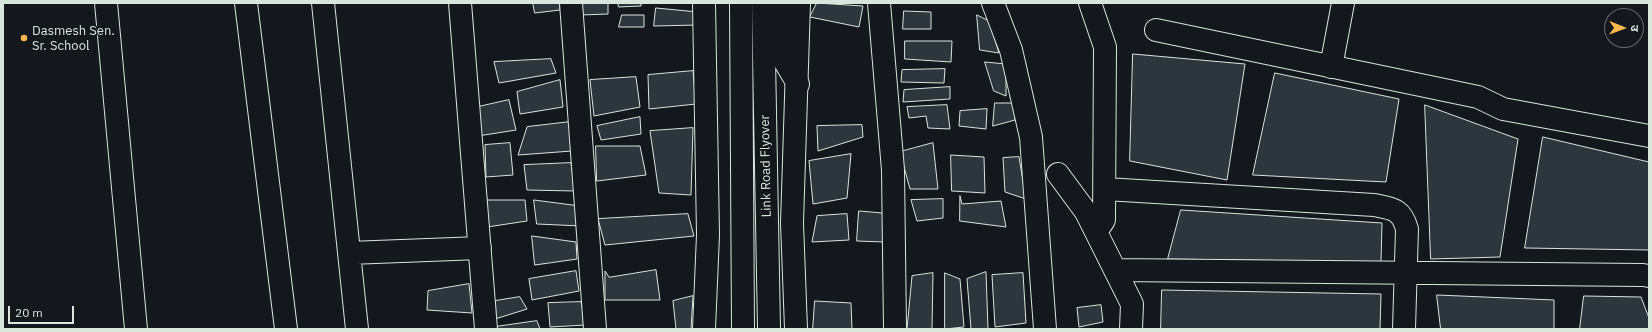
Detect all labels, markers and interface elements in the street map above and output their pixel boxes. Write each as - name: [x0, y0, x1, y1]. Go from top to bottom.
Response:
- north arrow: [1604, 8, 1644, 48]
- place label: Dasmesh Sen. Sr. School: [32, 23, 115, 54]
- text: उ: [1628, 25, 1642, 32]
- marker: Dasmesh Sen. Sr. School: [19, 33, 29, 43]
- street label: Link Road Flyover: [757, 115, 775, 217]
- scale bar: [10, 298, 76, 324]
- text: 20 m: [15, 305, 43, 320]

